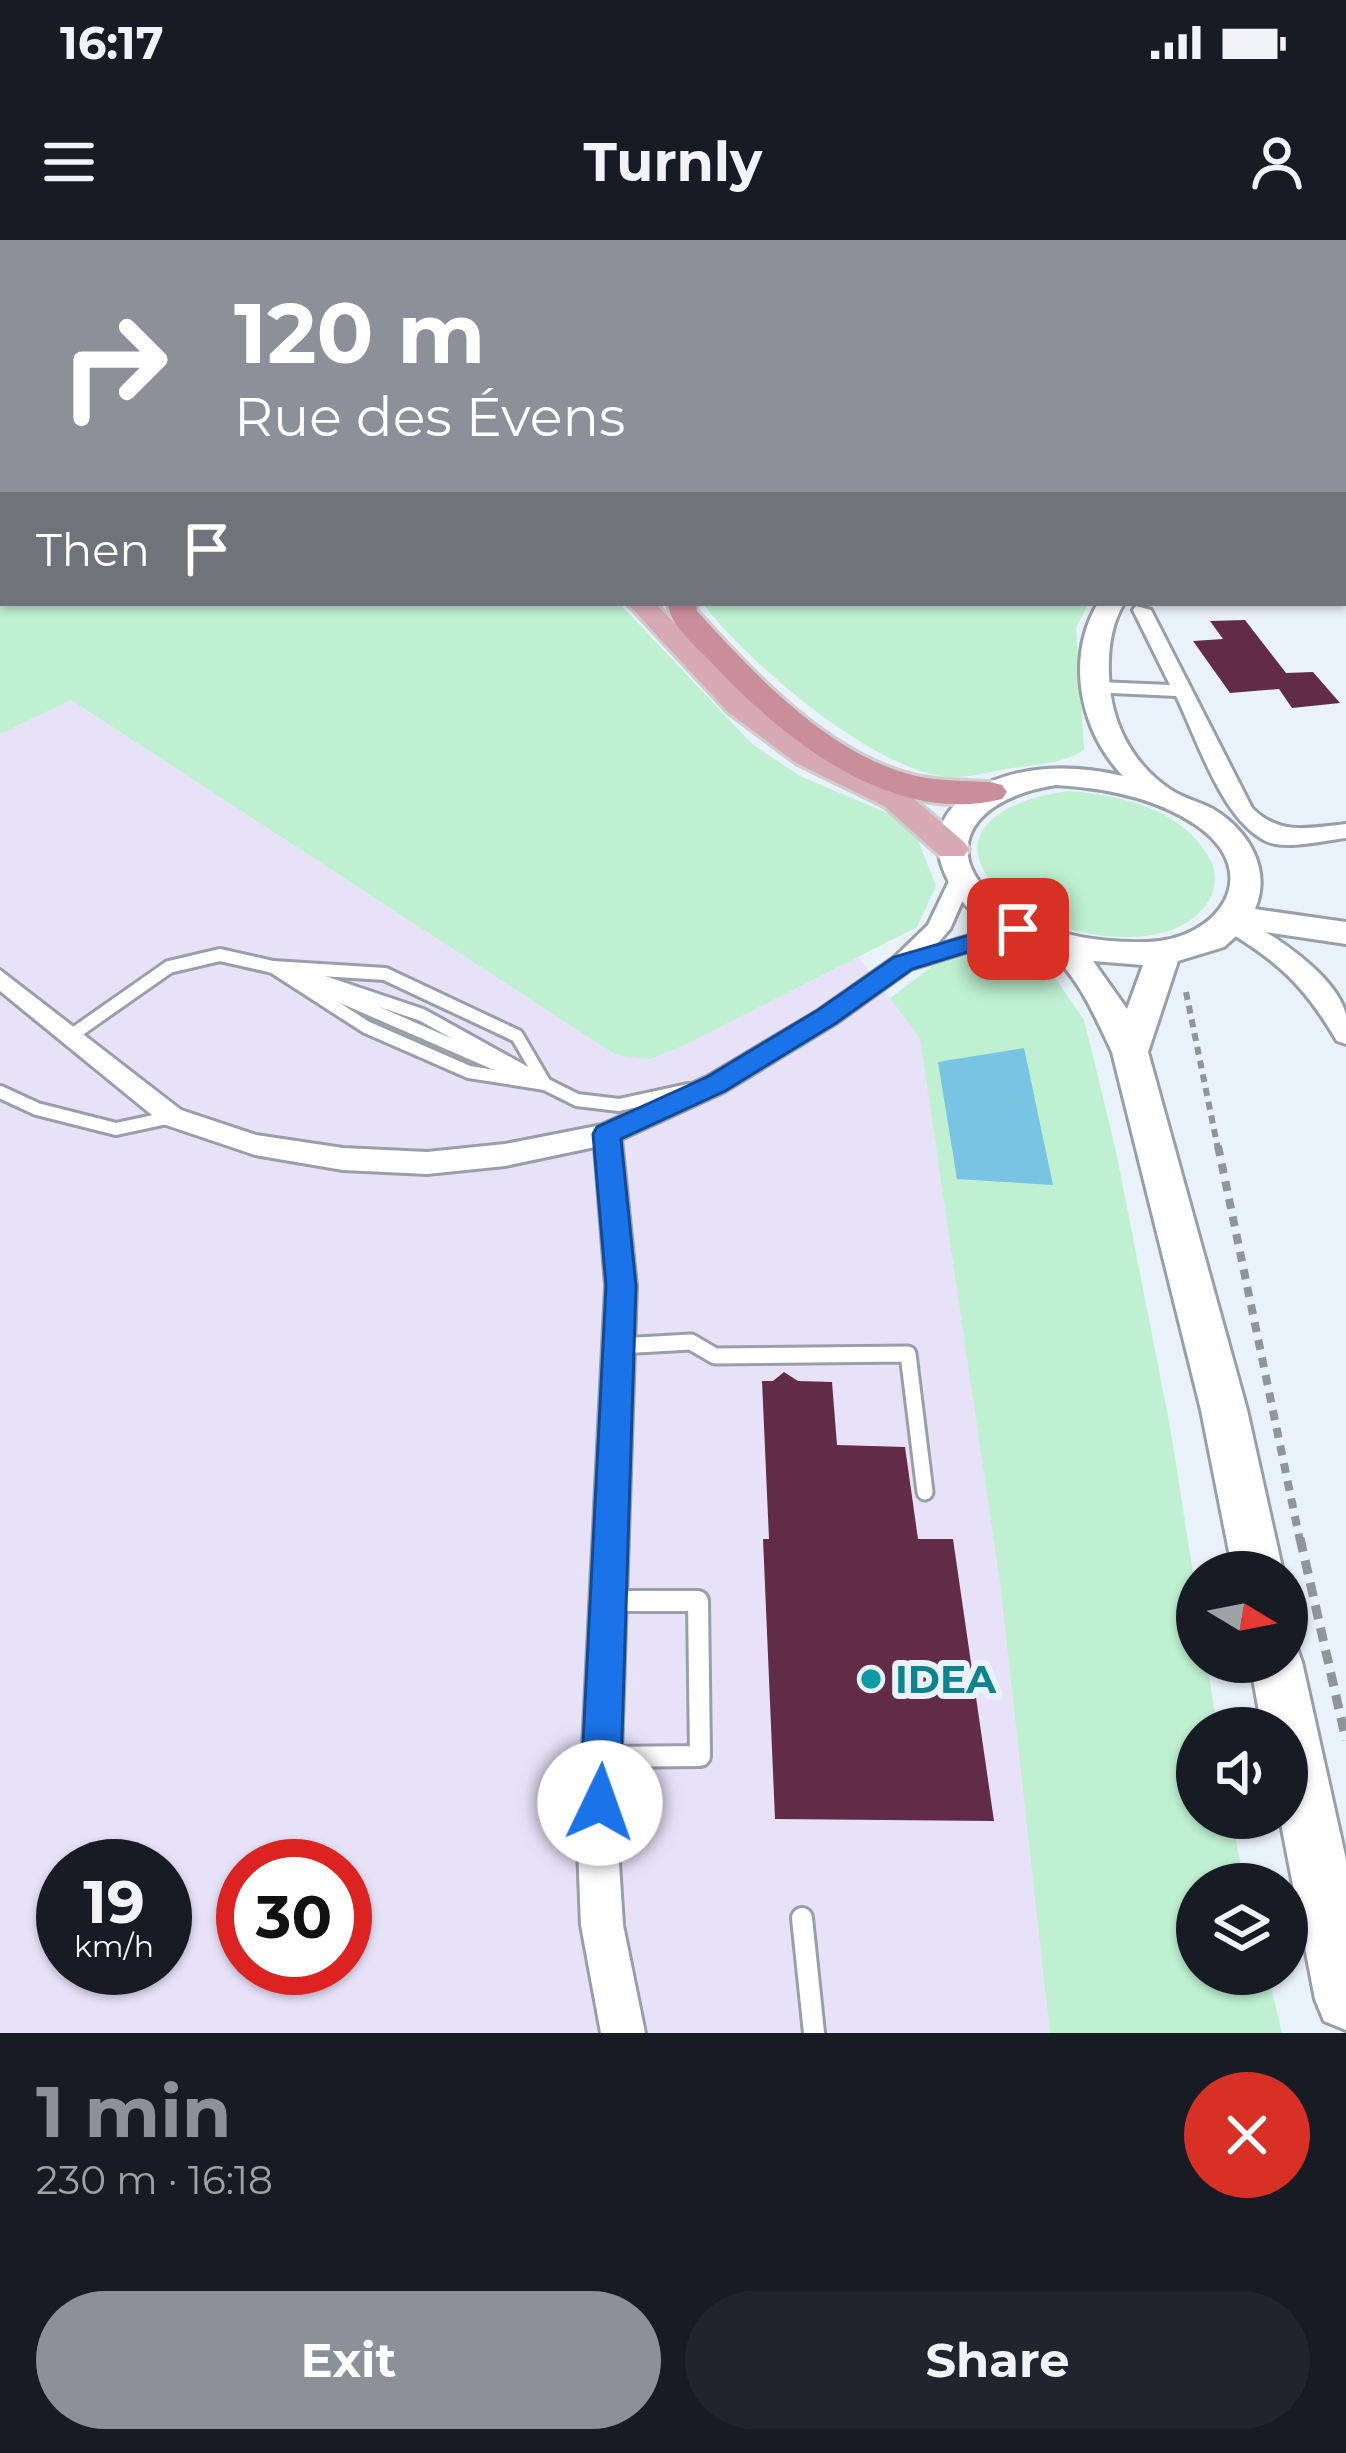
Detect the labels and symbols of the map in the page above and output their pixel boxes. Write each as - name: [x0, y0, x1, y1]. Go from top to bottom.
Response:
- pin: [967, 878, 1069, 980]
- north arrow: [1176, 1551, 1308, 1683]
- place label: IDEA: [895, 1655, 997, 1703]
- marker: IDEA: [858, 1666, 884, 1692]
- position arrow: [537, 1740, 663, 1866]
- speed limit sign: 30: [216, 1839, 372, 1995]

